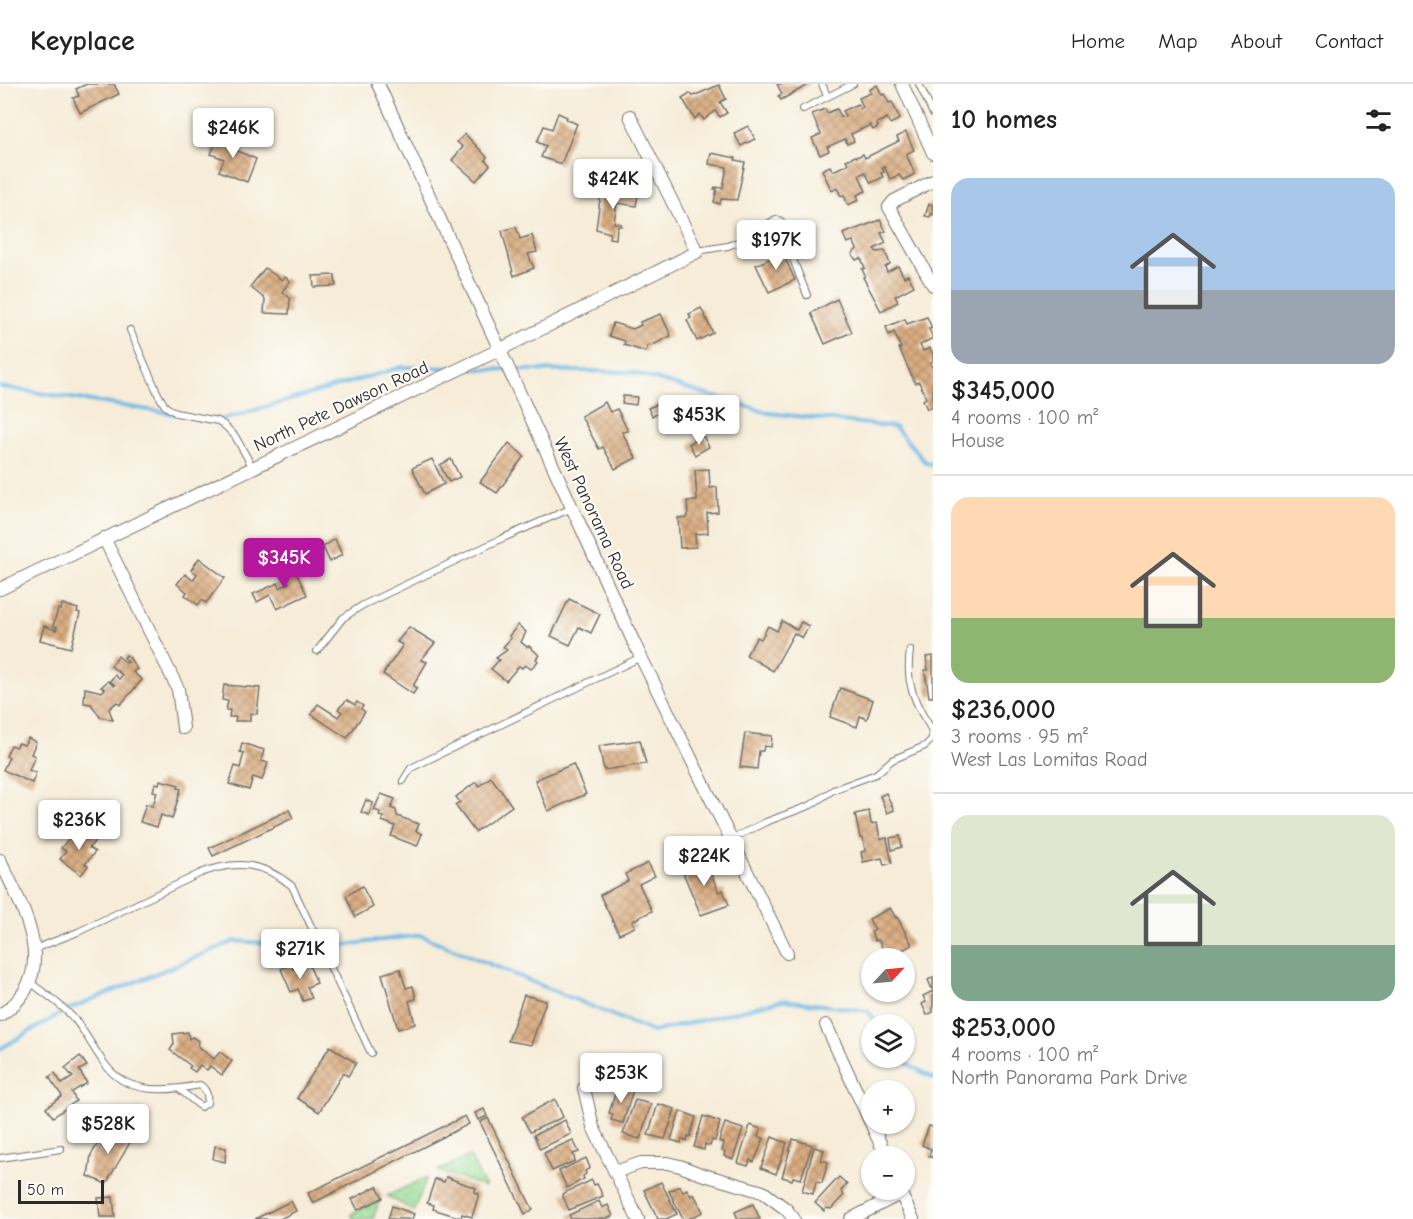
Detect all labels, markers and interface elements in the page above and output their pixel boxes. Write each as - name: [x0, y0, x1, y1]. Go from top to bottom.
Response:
- text: Keyplace: [30, 25, 135, 57]
- text: Home: [1071, 29, 1125, 53]
- text: Map: [1158, 29, 1198, 53]
- text: About: [1231, 29, 1282, 53]
- text: Contact: [1315, 29, 1383, 53]
- icon: filters: [1362, 104, 1395, 137]
- text: 10 homes: [951, 105, 1057, 135]
- pin: $246K: [191, 108, 275, 159]
- text: $246K: [207, 116, 259, 139]
- pin: $424K: [571, 159, 655, 210]
- text: $424K: [587, 167, 639, 190]
- icon: home: [1119, 217, 1227, 325]
- pin: $197K: [734, 220, 818, 271]
- text: $197K: [751, 228, 801, 251]
- street label: North Pete Dawson Road: [250, 357, 432, 456]
- text: $345,000: [951, 376, 1055, 406]
- pin: $453K: [657, 395, 741, 446]
- text: $453K: [672, 403, 726, 426]
- text: 4 rooms · 100 m²: [951, 406, 1098, 429]
- text: House: [951, 429, 1005, 452]
- street label: West Panorama Road: [549, 434, 638, 593]
- icon: home: [1119, 536, 1227, 644]
- pin: $345K: [242, 538, 326, 589]
- text: $345K: [257, 546, 311, 569]
- text: $236,000: [951, 695, 1056, 725]
- text: 3 rooms · 95 m²: [951, 725, 1088, 748]
- text: West Las Lomitas Road: [951, 748, 1148, 771]
- pin: $236K: [37, 800, 121, 851]
- text: $236K: [52, 808, 106, 831]
- pin: $224K: [662, 836, 746, 887]
- text: $224K: [678, 844, 730, 867]
- icon: home: [1119, 854, 1227, 962]
- pin: $271K: [258, 929, 342, 980]
- text: $271K: [275, 937, 325, 960]
- north arrow: [861, 948, 915, 1002]
- map controls: [861, 948, 915, 1200]
- text: $253,000: [951, 1013, 1056, 1043]
- button: layers: [861, 1014, 915, 1068]
- text: 4 rooms · 100 m²: [951, 1043, 1098, 1066]
- pin: $253K: [579, 1053, 663, 1104]
- text: $253K: [594, 1061, 648, 1084]
- text: North Panorama Park Drive: [951, 1066, 1188, 1089]
- button: +: [861, 1080, 915, 1134]
- pin: $528K: [66, 1104, 150, 1155]
- text: $528K: [81, 1112, 135, 1135]
- button: −: [861, 1146, 915, 1200]
- scale bar: [18, 1177, 104, 1204]
- text: 50 m: [27, 1181, 64, 1199]

